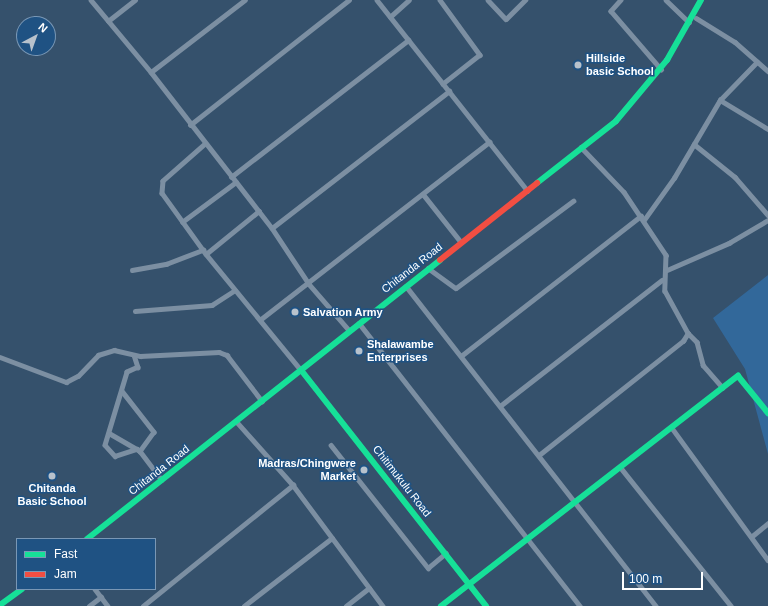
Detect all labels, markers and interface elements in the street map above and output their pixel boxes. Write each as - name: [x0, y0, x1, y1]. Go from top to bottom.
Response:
- north arrow: [16, 16, 56, 56]
- text: N: [36, 21, 50, 35]
- place label: Hillside basic School: [586, 52, 654, 78]
- marker: Hillside basic School: [573, 60, 583, 70]
- street label: Chitanda Road: [379, 240, 445, 296]
- place label: Salvation Army: [303, 305, 383, 319]
- marker: Salvation Army: [290, 307, 300, 317]
- place label: Shalawambe Enterprises: [367, 338, 434, 364]
- marker: Shalawambe Enterprises: [354, 346, 364, 356]
- street label: Chitanda Road: [126, 442, 192, 498]
- street label: Chitimukulu Road: [370, 443, 434, 519]
- place label: Madras/Chingwere Market: [258, 457, 356, 483]
- marker: Madras/Chingwere Market: [359, 465, 369, 475]
- marker: Chitanda Basic School: [47, 471, 57, 481]
- place label: Chitanda Basic School: [17, 482, 87, 508]
- legend: [16, 538, 156, 590]
- text: Fast: [54, 547, 77, 561]
- scale bar: [624, 564, 705, 590]
- text: Jam: [54, 567, 77, 581]
- text: 100 m: [629, 572, 662, 586]

